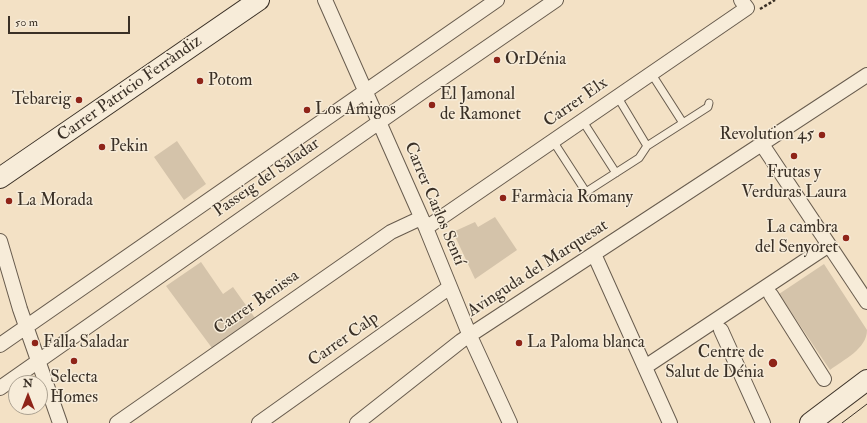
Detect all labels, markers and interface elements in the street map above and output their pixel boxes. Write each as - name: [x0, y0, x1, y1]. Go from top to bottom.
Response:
- scale bar: [10, 8, 132, 34]
- text: 50 m: [15, 15, 38, 30]
- street label: Carrer Patricio Ferràndiz: [54, 31, 206, 147]
- place label: OrDénia: [505, 50, 566, 70]
- marker: OrDénia: [492, 55, 502, 65]
- place label: Potom: [208, 71, 252, 91]
- street label: Carrer Elx: [540, 74, 612, 132]
- marker: Potom: [195, 76, 205, 86]
- place label: El Jamonal de Ramonet: [440, 85, 521, 125]
- place label: Tebareig: [12, 90, 71, 110]
- marker: Tebareig: [74, 95, 84, 105]
- place label: Los Amigos: [315, 100, 396, 120]
- marker: El Jamonal de Ramonet: [427, 100, 437, 110]
- marker: Los Amigos: [302, 105, 312, 115]
- place label: Revolution 45: [719, 125, 814, 145]
- marker: Revolution 45: [817, 130, 827, 140]
- street label: Passeig del Saladar: [210, 134, 324, 222]
- place label: Pekin: [110, 137, 148, 157]
- street label: Carrer Carlos Sentí: [399, 139, 469, 269]
- marker: Pekin: [97, 142, 107, 152]
- marker: Frutas y Verduras Laura: [789, 151, 799, 161]
- place label: Frutas y Verduras Laura: [741, 163, 847, 203]
- place label: Farmàcia Romany: [511, 188, 633, 208]
- place label: La Morada: [17, 191, 93, 211]
- marker: Farmàcia Romany: [498, 193, 508, 203]
- marker: La Morada: [4, 196, 14, 206]
- street label: Avinguda del Marquesat: [464, 216, 612, 322]
- place label: La cambra del Senyoret: [755, 218, 838, 258]
- marker: La cambra del Senyoret: [841, 233, 851, 243]
- street label: Carrer Benissa: [211, 266, 303, 340]
- street label: Carrer Calp: [305, 308, 383, 372]
- place label: Falla Saladar: [43, 333, 129, 353]
- place label: La Paloma blanca: [527, 333, 645, 353]
- marker: Falla Saladar: [30, 338, 40, 348]
- marker: La Paloma blanca: [514, 338, 524, 348]
- place label: Centre de Salut de Dénia: [665, 343, 764, 383]
- marker: Selecta Homes: [69, 356, 79, 366]
- marker: Centre de Salut de Dénia: [767, 357, 779, 369]
- place label: Selecta Homes: [50, 368, 98, 408]
- north arrow: [8, 375, 48, 415]
- text: N: [23, 377, 33, 390]

